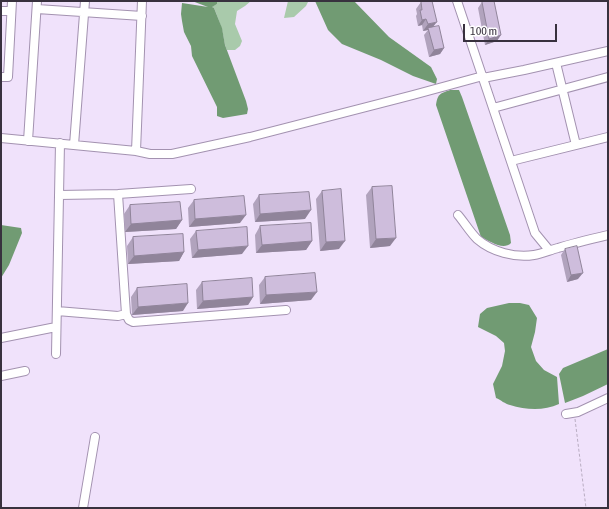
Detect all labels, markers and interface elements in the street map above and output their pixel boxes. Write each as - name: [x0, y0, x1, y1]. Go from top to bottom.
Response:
- scale bar: [465, 16, 559, 42]
- text: 100 m: [470, 24, 497, 38]

